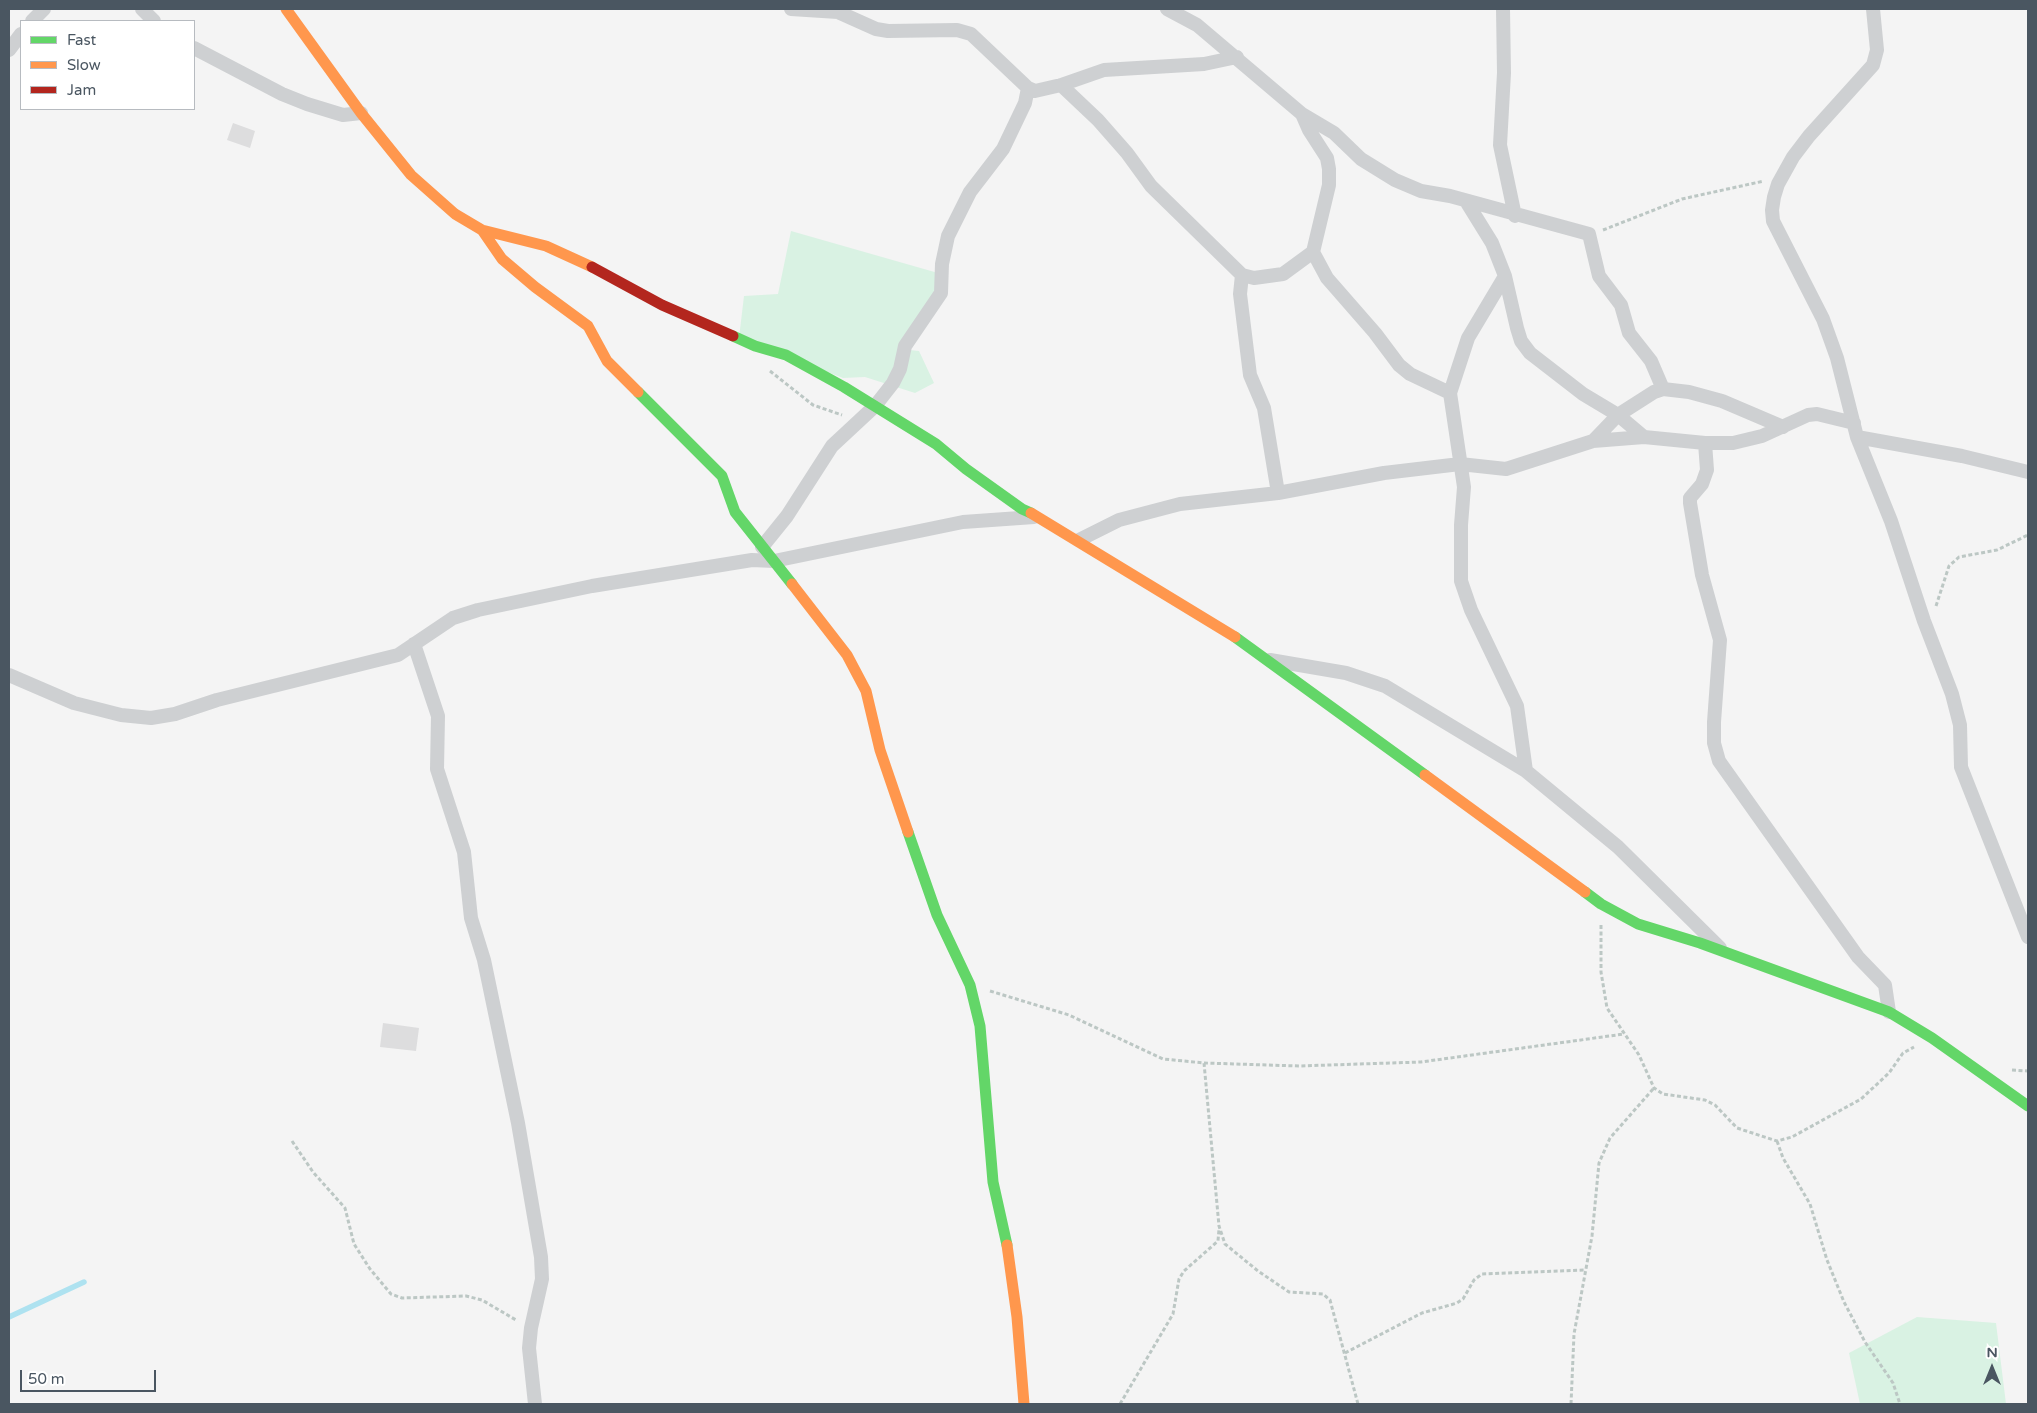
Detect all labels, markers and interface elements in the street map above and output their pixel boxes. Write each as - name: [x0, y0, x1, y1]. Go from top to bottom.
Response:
- legend: [20, 20, 195, 110]
- text: Fast: [67, 31, 96, 49]
- text: Slow: [67, 56, 101, 74]
- text: Jam: [67, 81, 96, 99]
- north arrow: [1967, 1343, 2017, 1393]
- text: N: [1986, 1344, 1998, 1361]
- scale bar: [22, 1360, 159, 1392]
- text: 50 m: [28, 1370, 65, 1388]

